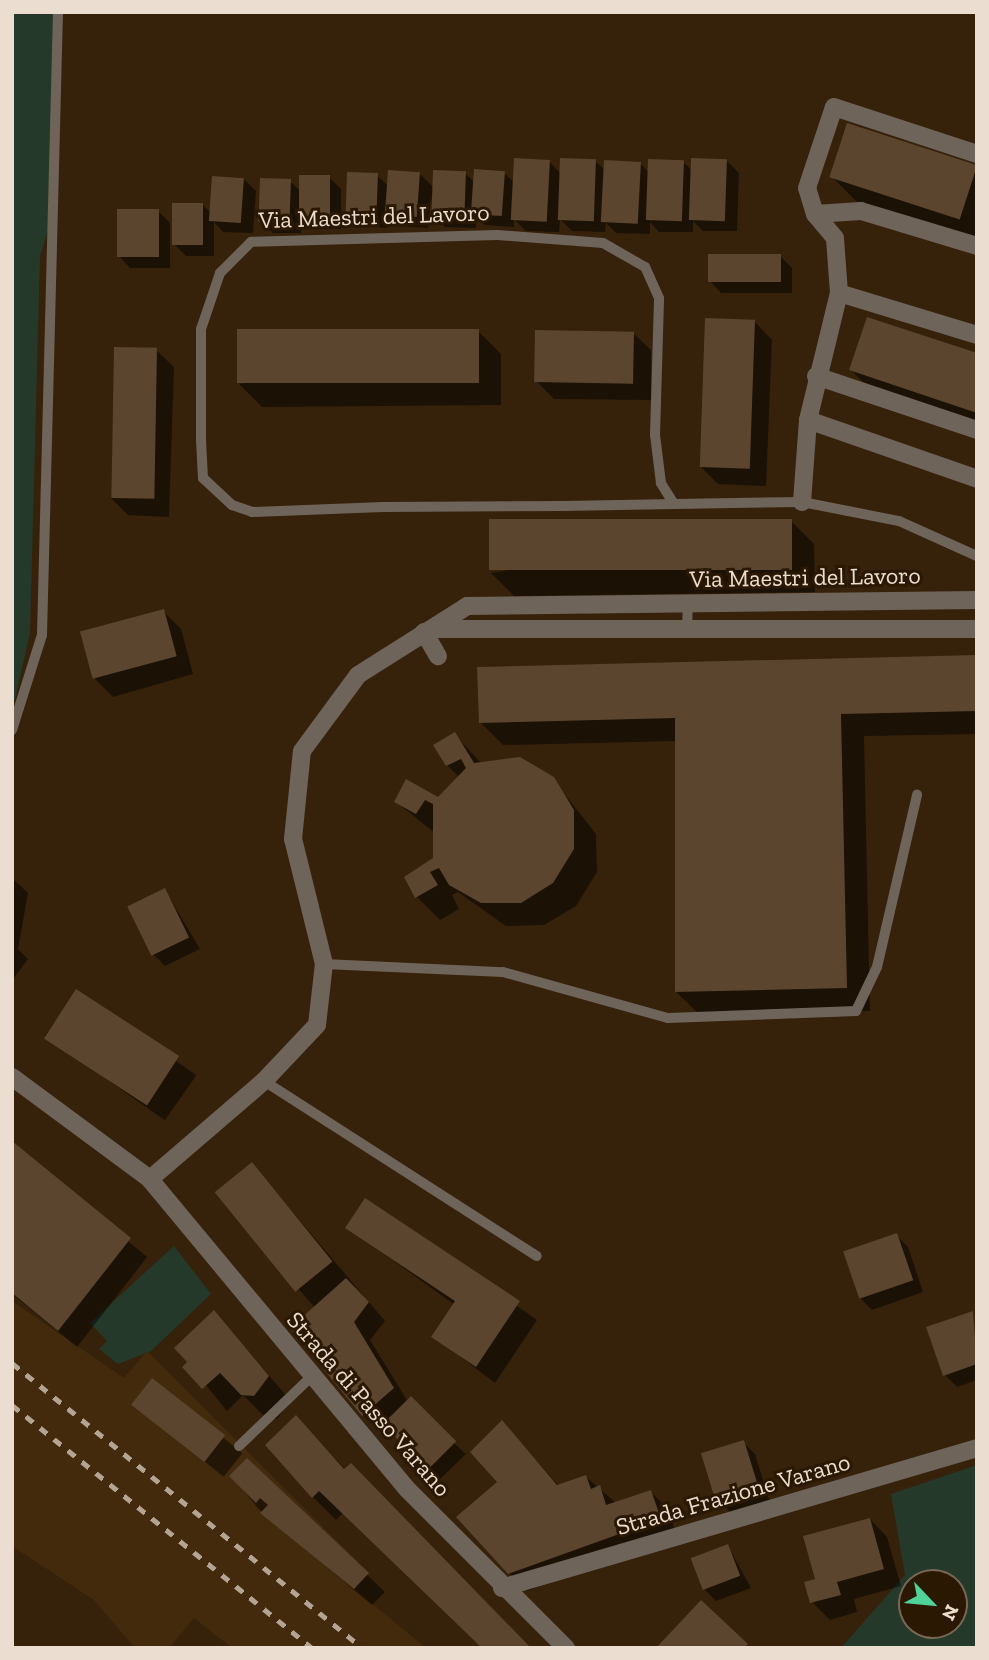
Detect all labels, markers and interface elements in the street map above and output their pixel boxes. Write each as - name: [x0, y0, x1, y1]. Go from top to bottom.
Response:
- street label: Via Maestri del Lavoro: [258, 198, 490, 234]
- street label: Via Maestri del Lavoro: [689, 561, 921, 593]
- street label: Strada di Passo Varano: [281, 1305, 457, 1503]
- street label: Strada Frazione Varano: [612, 1447, 854, 1541]
- north arrow: [898, 1569, 968, 1639]
- text: N: [937, 1601, 964, 1624]

